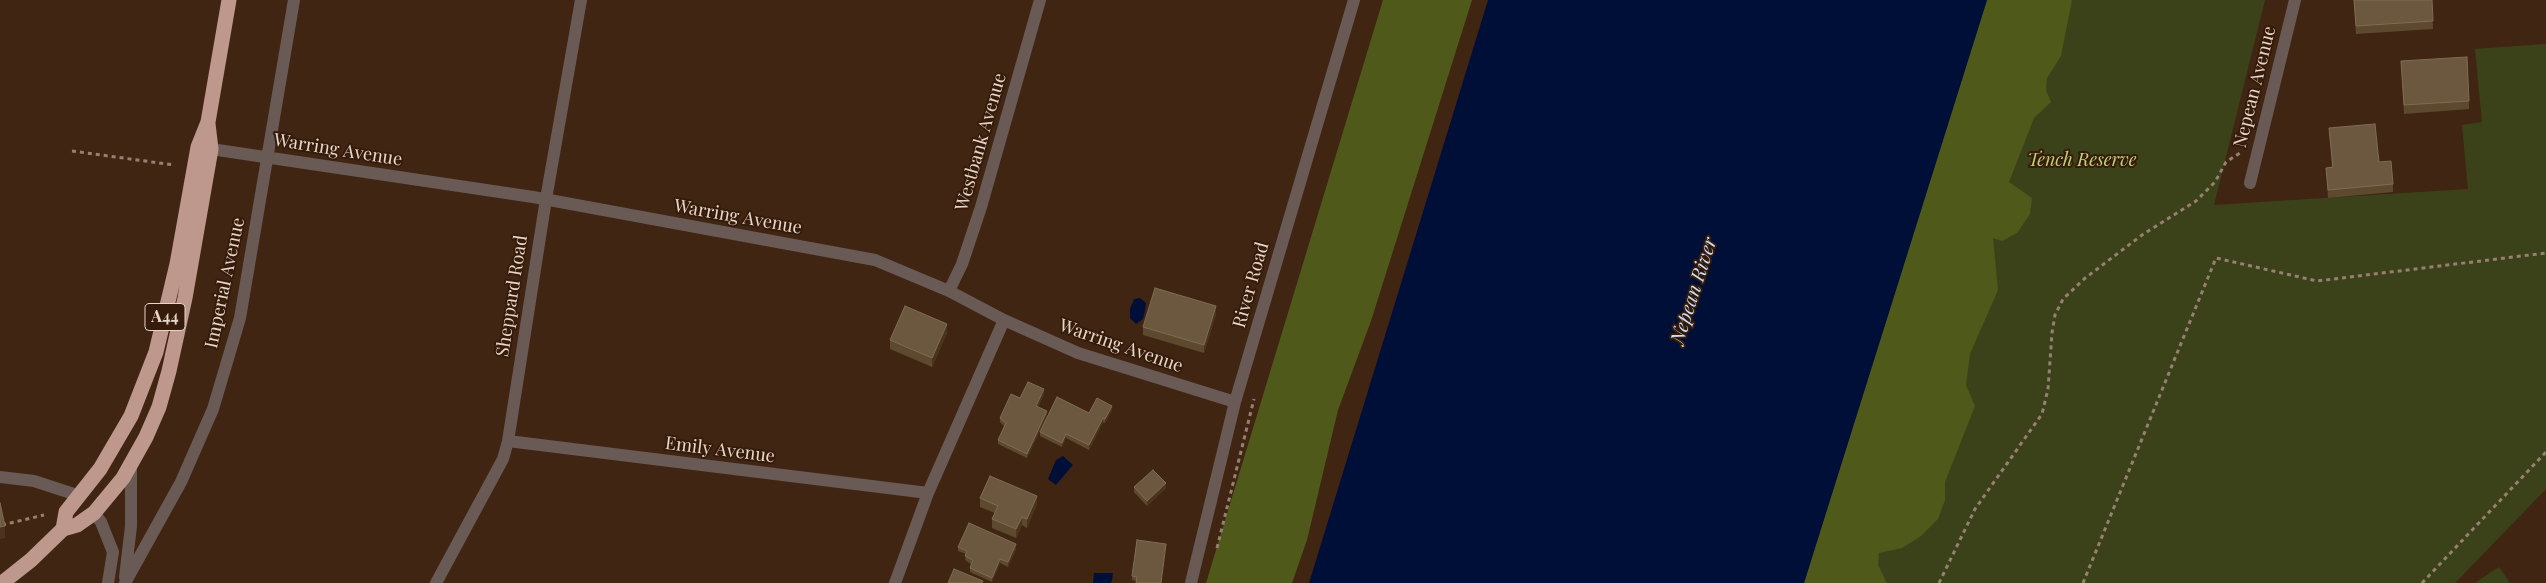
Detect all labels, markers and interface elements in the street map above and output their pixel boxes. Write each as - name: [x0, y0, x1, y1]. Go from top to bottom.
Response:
- street label: Nepean Avenue: [2229, 24, 2281, 150]
- street label: Westbank Avenue: [951, 71, 1011, 213]
- street label: Warring Avenue: [272, 129, 404, 171]
- park label: Tench Reserve: [2027, 149, 2137, 171]
- street label: Warring Avenue: [672, 195, 804, 239]
- street label: Imperial Avenue: [201, 216, 249, 350]
- street label: Sheppard Road: [492, 234, 532, 358]
- water label: Nepean River: [1666, 235, 1722, 347]
- street label: River Road: [1228, 240, 1274, 330]
- road number: A44: [145, 304, 185, 330]
- street label: Warring Avenue: [1056, 315, 1186, 377]
- street label: Emily Avenue: [664, 433, 776, 467]

